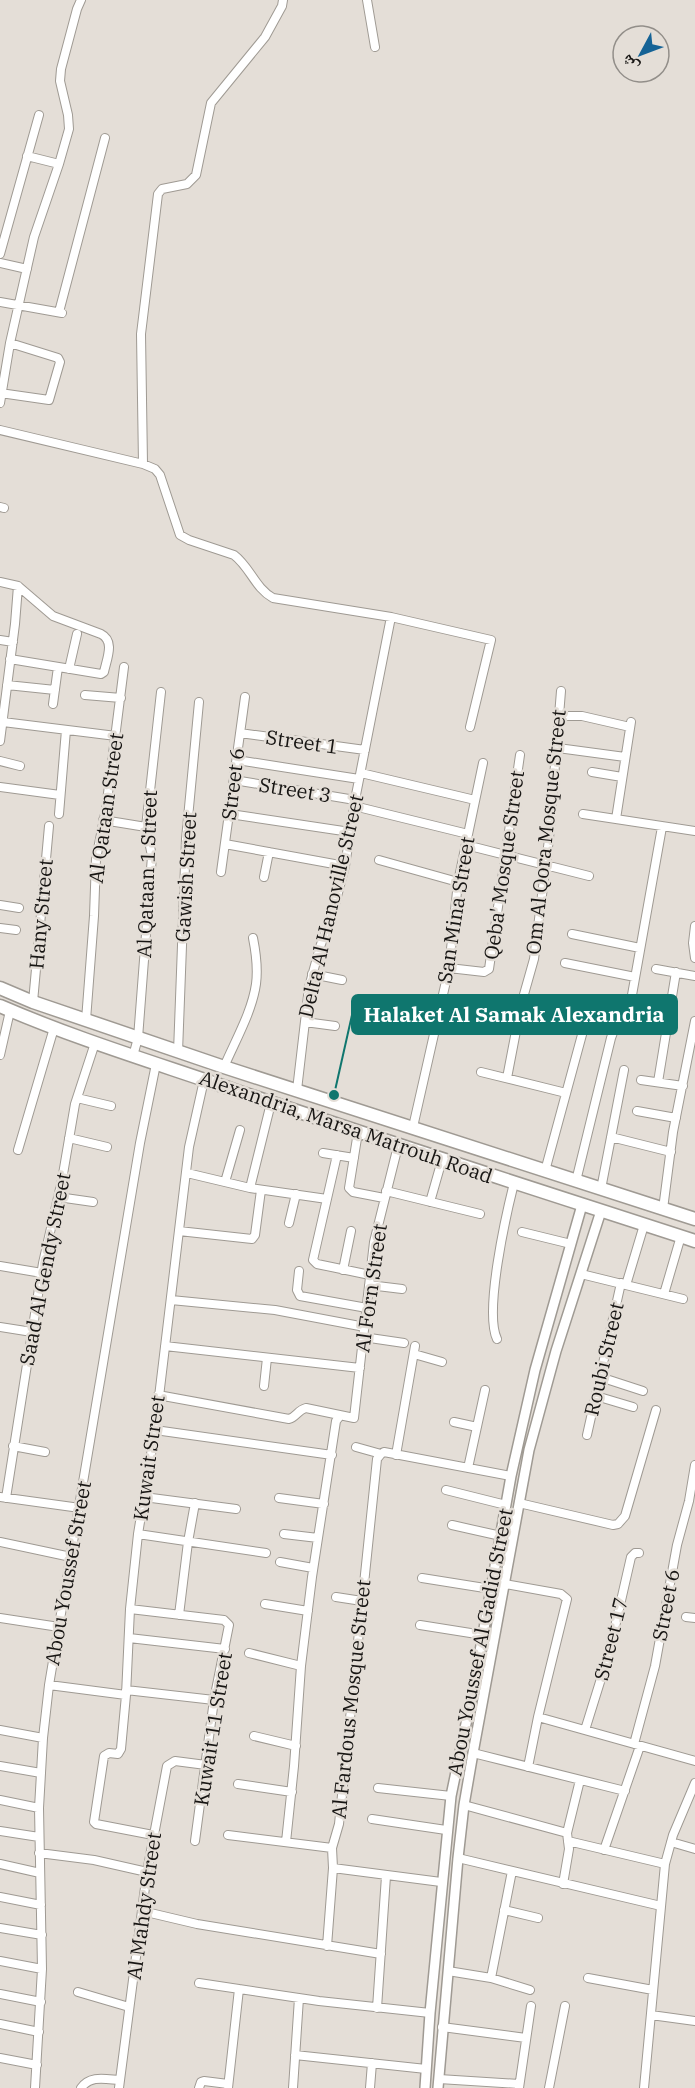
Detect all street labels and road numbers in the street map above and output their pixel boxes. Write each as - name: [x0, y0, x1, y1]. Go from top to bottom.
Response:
- street label: Om Al Qora Mosque Street: [519, 708, 572, 956]
- street label: Street 1: [264, 723, 340, 760]
- street label: Al Qataan Street: [82, 731, 129, 885]
- street label: Street 6: [215, 746, 250, 822]
- street label: Qeba' Mosque Street: [477, 769, 530, 961]
- street label: Street 3: [257, 770, 333, 809]
- street label: Al Qataan 1 Street: [130, 789, 163, 959]
- street label: Delta Al Hanoville Street: [292, 791, 369, 1020]
- street label: Gawish Street: [169, 811, 202, 943]
- street label: San Mina Street: [431, 835, 480, 985]
- street label: Hany Street: [22, 858, 59, 970]
- street label: Alexandria, Marsa Matrouh Road: [196, 1064, 496, 1189]
- street label: Saad Al Gendy Street: [13, 1170, 76, 1368]
- street label: Al Forn Street: [348, 1222, 393, 1354]
- street label: Roubi Street: [577, 1299, 630, 1418]
- street label: Kuwait Street: [126, 1393, 171, 1522]
- street label: Abou Youssef Street: [38, 1479, 97, 1667]
- street label: Abou Youssef Al Gadid Street: [440, 1506, 519, 1778]
- street label: Street 6: [645, 1567, 686, 1643]
- street label: Al Fardous Mosque Street: [325, 1578, 376, 1820]
- street label: Street 17: [587, 1594, 634, 1683]
- street label: Kuwait 11 Street: [187, 1650, 238, 1808]
- street label: Al Mahdy Street: [120, 1830, 167, 1981]

